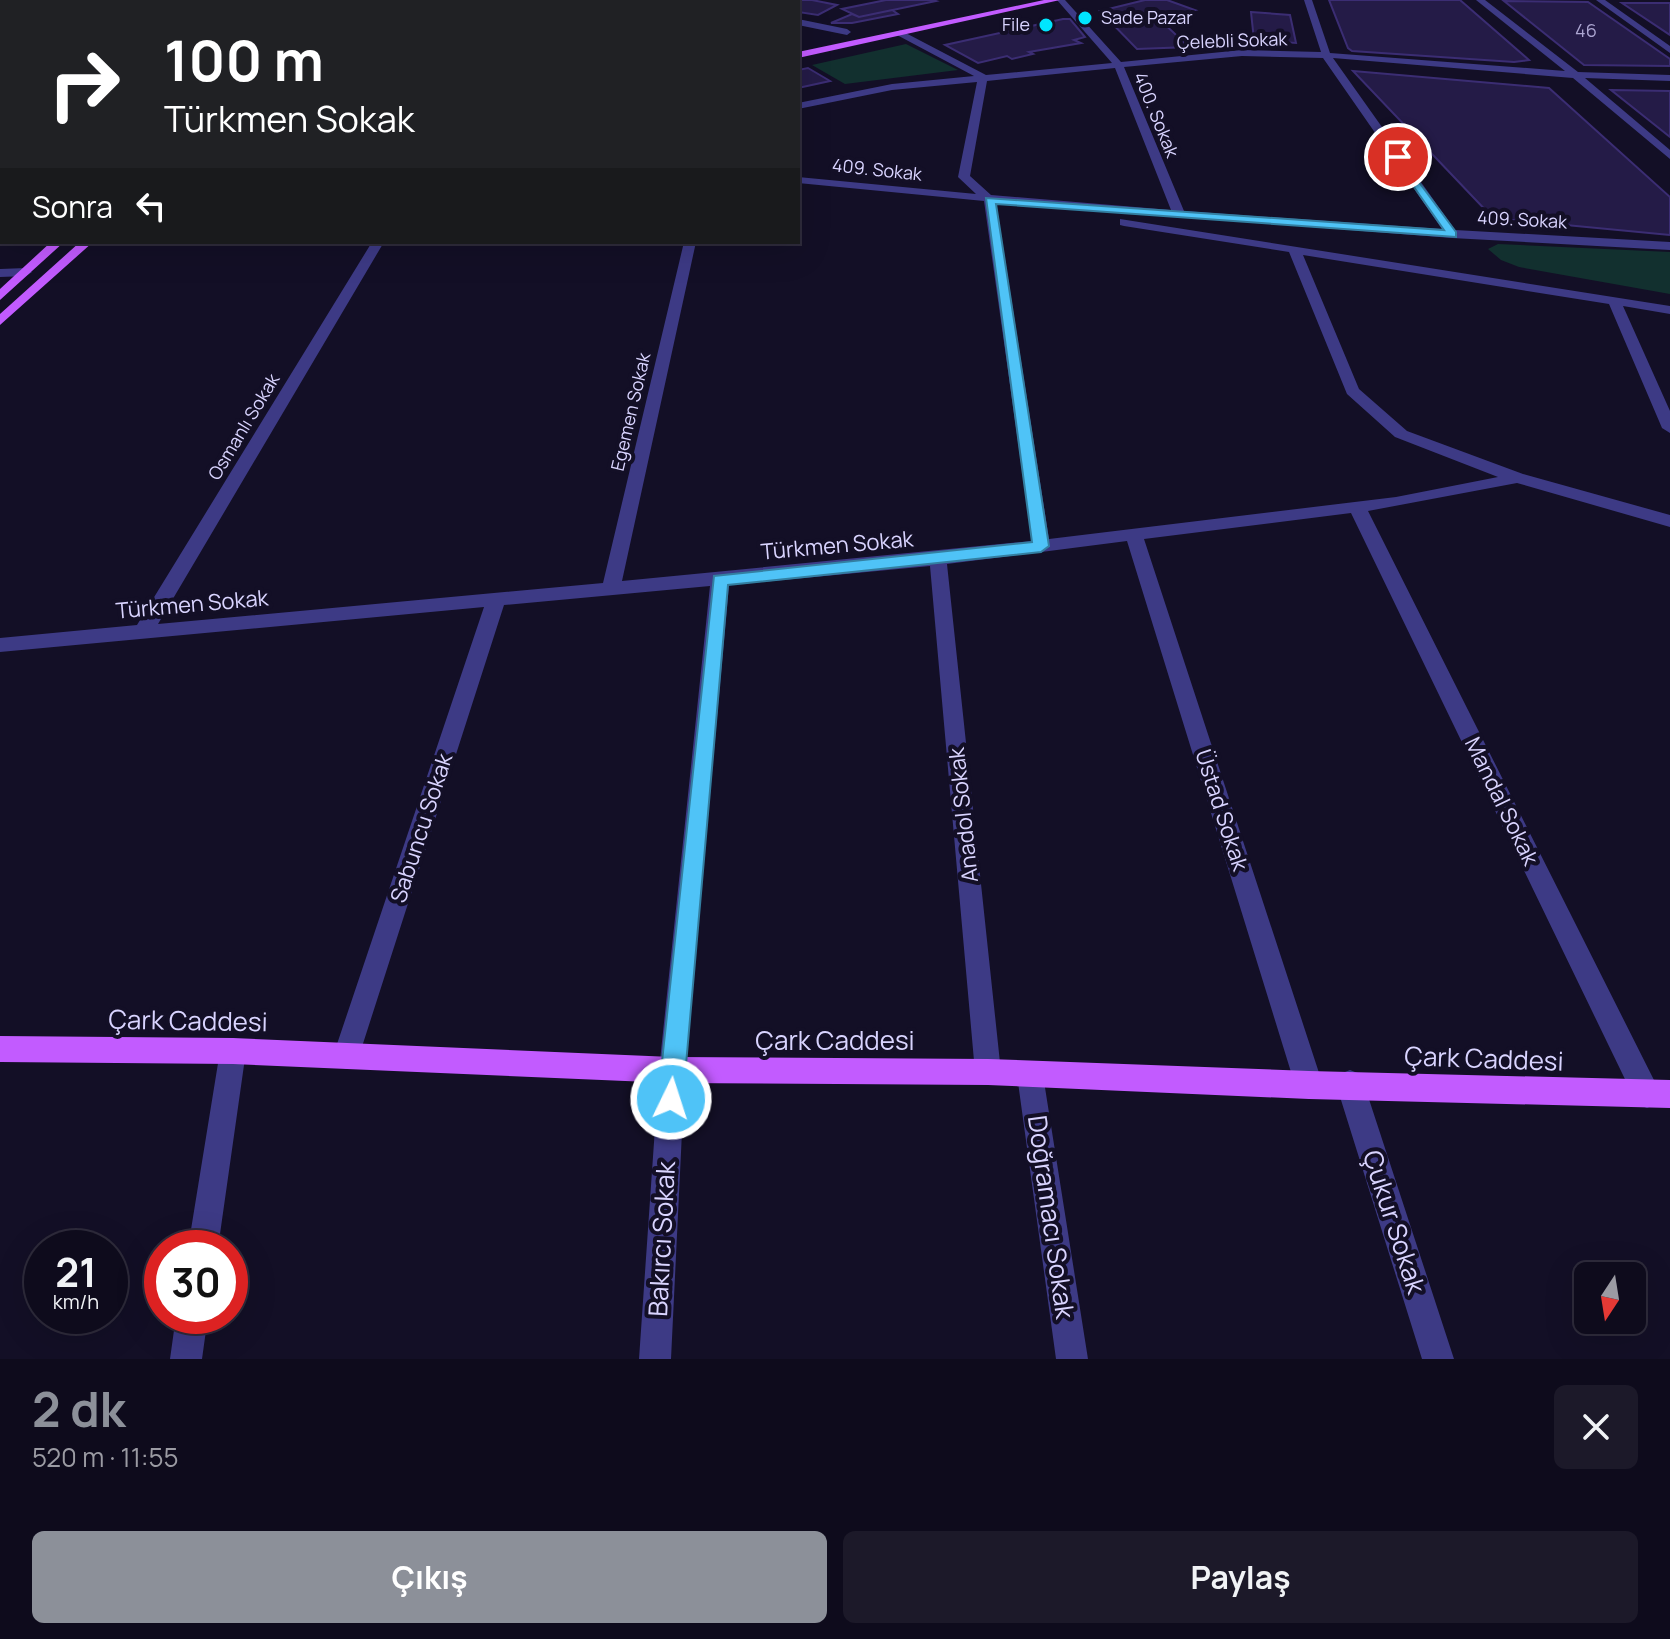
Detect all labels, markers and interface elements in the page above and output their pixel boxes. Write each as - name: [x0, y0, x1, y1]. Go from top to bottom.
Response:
- place label: Sade Pazar: [1101, 5, 1193, 29]
- marker: Sade Pazar: [1076, 9, 1094, 27]
- place label: File: [1002, 12, 1030, 36]
- marker: File: [1037, 16, 1055, 34]
- house number: 46: [1575, 18, 1597, 42]
- text: 100 m: [164, 21, 324, 98]
- street label: Çelebli Sokak: [1176, 26, 1289, 54]
- icon: right: [32, 32, 136, 136]
- street label: 400. Sokak: [1129, 68, 1185, 162]
- text: Türkmen Sokak: [164, 94, 415, 143]
- pin: [1364, 123, 1432, 191]
- icon: arrive: [1376, 135, 1420, 179]
- street label: 409. Sokak: [831, 152, 924, 186]
- icon: left: [129, 184, 173, 228]
- text: Sonra: [32, 186, 113, 227]
- street label: 409. Sokak: [1476, 205, 1569, 233]
- street label: Egemen Sokak: [605, 349, 656, 473]
- street label: Osmanlı Sokak: [202, 368, 285, 484]
- street label: Türkmen Sokak: [759, 523, 916, 567]
- street label: Türkmen Sokak: [114, 582, 271, 626]
- street label: Mandal Sokak: [1458, 732, 1546, 871]
- street label: Anadol Sokak: [941, 745, 985, 884]
- street label: Üstad Sokak: [1188, 745, 1256, 876]
- street label: Sabuncu Sokak: [383, 749, 460, 906]
- street label: Çark Caddesi: [108, 1001, 268, 1039]
- street label: Çark Caddesi: [755, 1022, 915, 1058]
- street label: Çark Caddesi: [1404, 1037, 1564, 1079]
- position arrow: [629, 1057, 713, 1141]
- street label: Doğramacı Sokak: [1020, 1113, 1084, 1322]
- street label: Çukur Sokak: [1355, 1145, 1435, 1299]
- street label: Bakırcı Sokak: [639, 1159, 683, 1317]
- speed limit sign: 30: [144, 1230, 248, 1334]
- text: 21: [55, 1244, 97, 1299]
- north arrow: [1574, 1262, 1646, 1334]
- map controls: [1574, 1262, 1646, 1334]
- text: km/h: [53, 1288, 99, 1315]
- text: 2 dk: [32, 1376, 126, 1441]
- button: close: [1554, 1385, 1638, 1469]
- text: 520 m · 11:55: [32, 1439, 179, 1475]
- button: Çıkış: [32, 1531, 827, 1623]
- button: Paylaş: [843, 1531, 1638, 1623]

